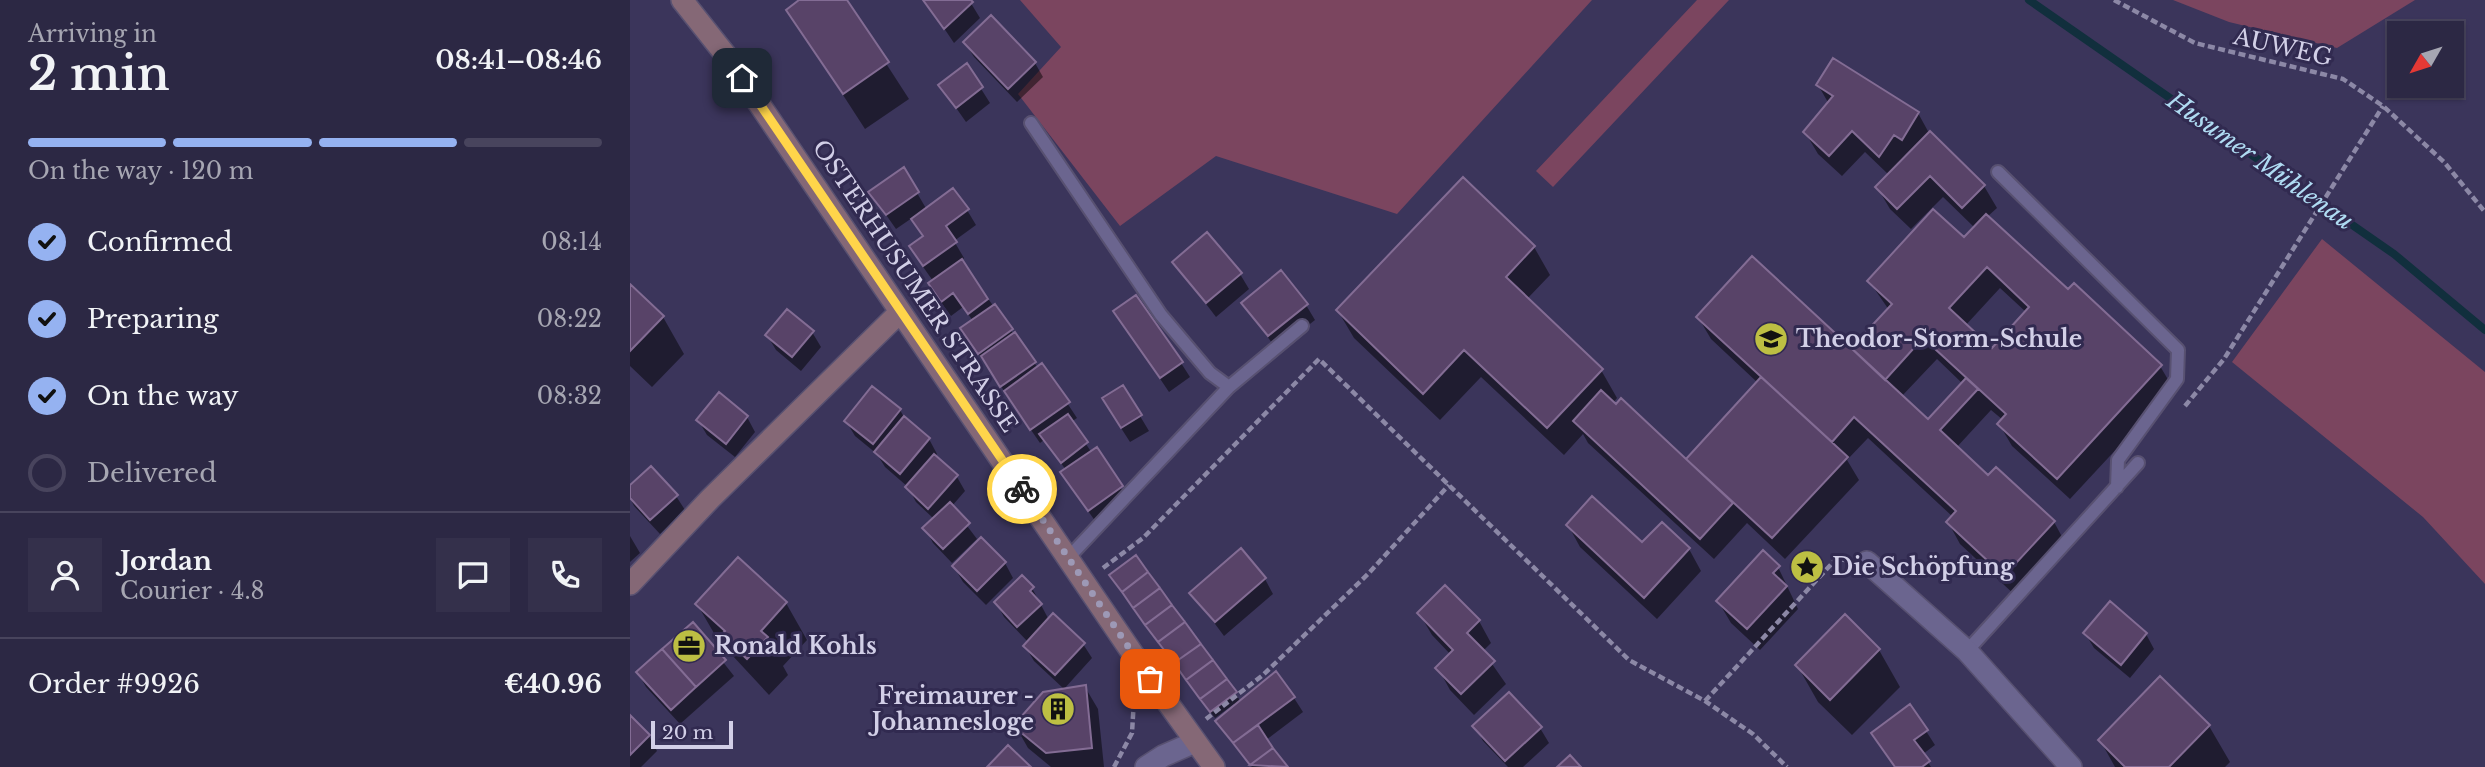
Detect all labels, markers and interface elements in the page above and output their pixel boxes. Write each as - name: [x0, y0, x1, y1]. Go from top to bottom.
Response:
- text: Arriving in: [28, 20, 157, 48]
- north arrow: [2387, 21, 2464, 98]
- map controls: [2387, 21, 2464, 98]
- street label: AUWEG: [2230, 22, 2335, 72]
- text: 08:41–08:46: [435, 44, 602, 76]
- text: 2 min: [28, 45, 170, 102]
- pin: [712, 48, 772, 108]
- icon: home: [723, 59, 761, 97]
- water label: Husumer Mühlenau: [2161, 85, 2359, 236]
- street label: OSTERHUSUMER STRASSE: [807, 135, 1023, 437]
- text: On the way · 120 m: [28, 157, 253, 185]
- icon: check: [28, 223, 66, 261]
- text: Confirmed: [87, 226, 232, 258]
- text: 08:14: [541, 228, 602, 256]
- icon: check: [28, 300, 66, 338]
- text: Preparing: [87, 303, 219, 335]
- text: 08:22: [537, 305, 602, 333]
- school or university icon: Theodor-Storm-Schule: [1752, 320, 1790, 358]
- place label: Theodor-Storm-Schule: [1796, 325, 2082, 353]
- icon: check: [28, 377, 66, 415]
- text: On the way: [87, 380, 239, 412]
- text: 08:32: [537, 382, 602, 410]
- courier: [987, 454, 1057, 524]
- text: Delivered: [87, 457, 217, 489]
- icon: bike: [1003, 470, 1041, 508]
- button: person: [28, 538, 102, 612]
- button: chat: [436, 538, 510, 612]
- button: phone: [528, 538, 602, 612]
- text: Jordan: [120, 545, 212, 577]
- place icon: Die Schöpfung: [1788, 548, 1826, 586]
- place label: Die Schöpfung: [1832, 553, 2015, 581]
- text: Courier · 4.8: [120, 577, 265, 605]
- office icon: Ronald Kohls: [670, 627, 708, 665]
- place label: Ronald Kohls: [714, 632, 877, 660]
- pin: [1120, 649, 1180, 709]
- icon: bag: [1131, 660, 1169, 698]
- text: Order #9926: [28, 668, 200, 700]
- text: €40.96: [504, 668, 602, 700]
- place label: Freimaurer - Johannesloge: [868, 682, 1034, 736]
- building icon: Freimaurer - Johannesloge: [1039, 690, 1077, 728]
- scale bar: [651, 718, 733, 750]
- text: 20 m: [662, 721, 713, 744]

